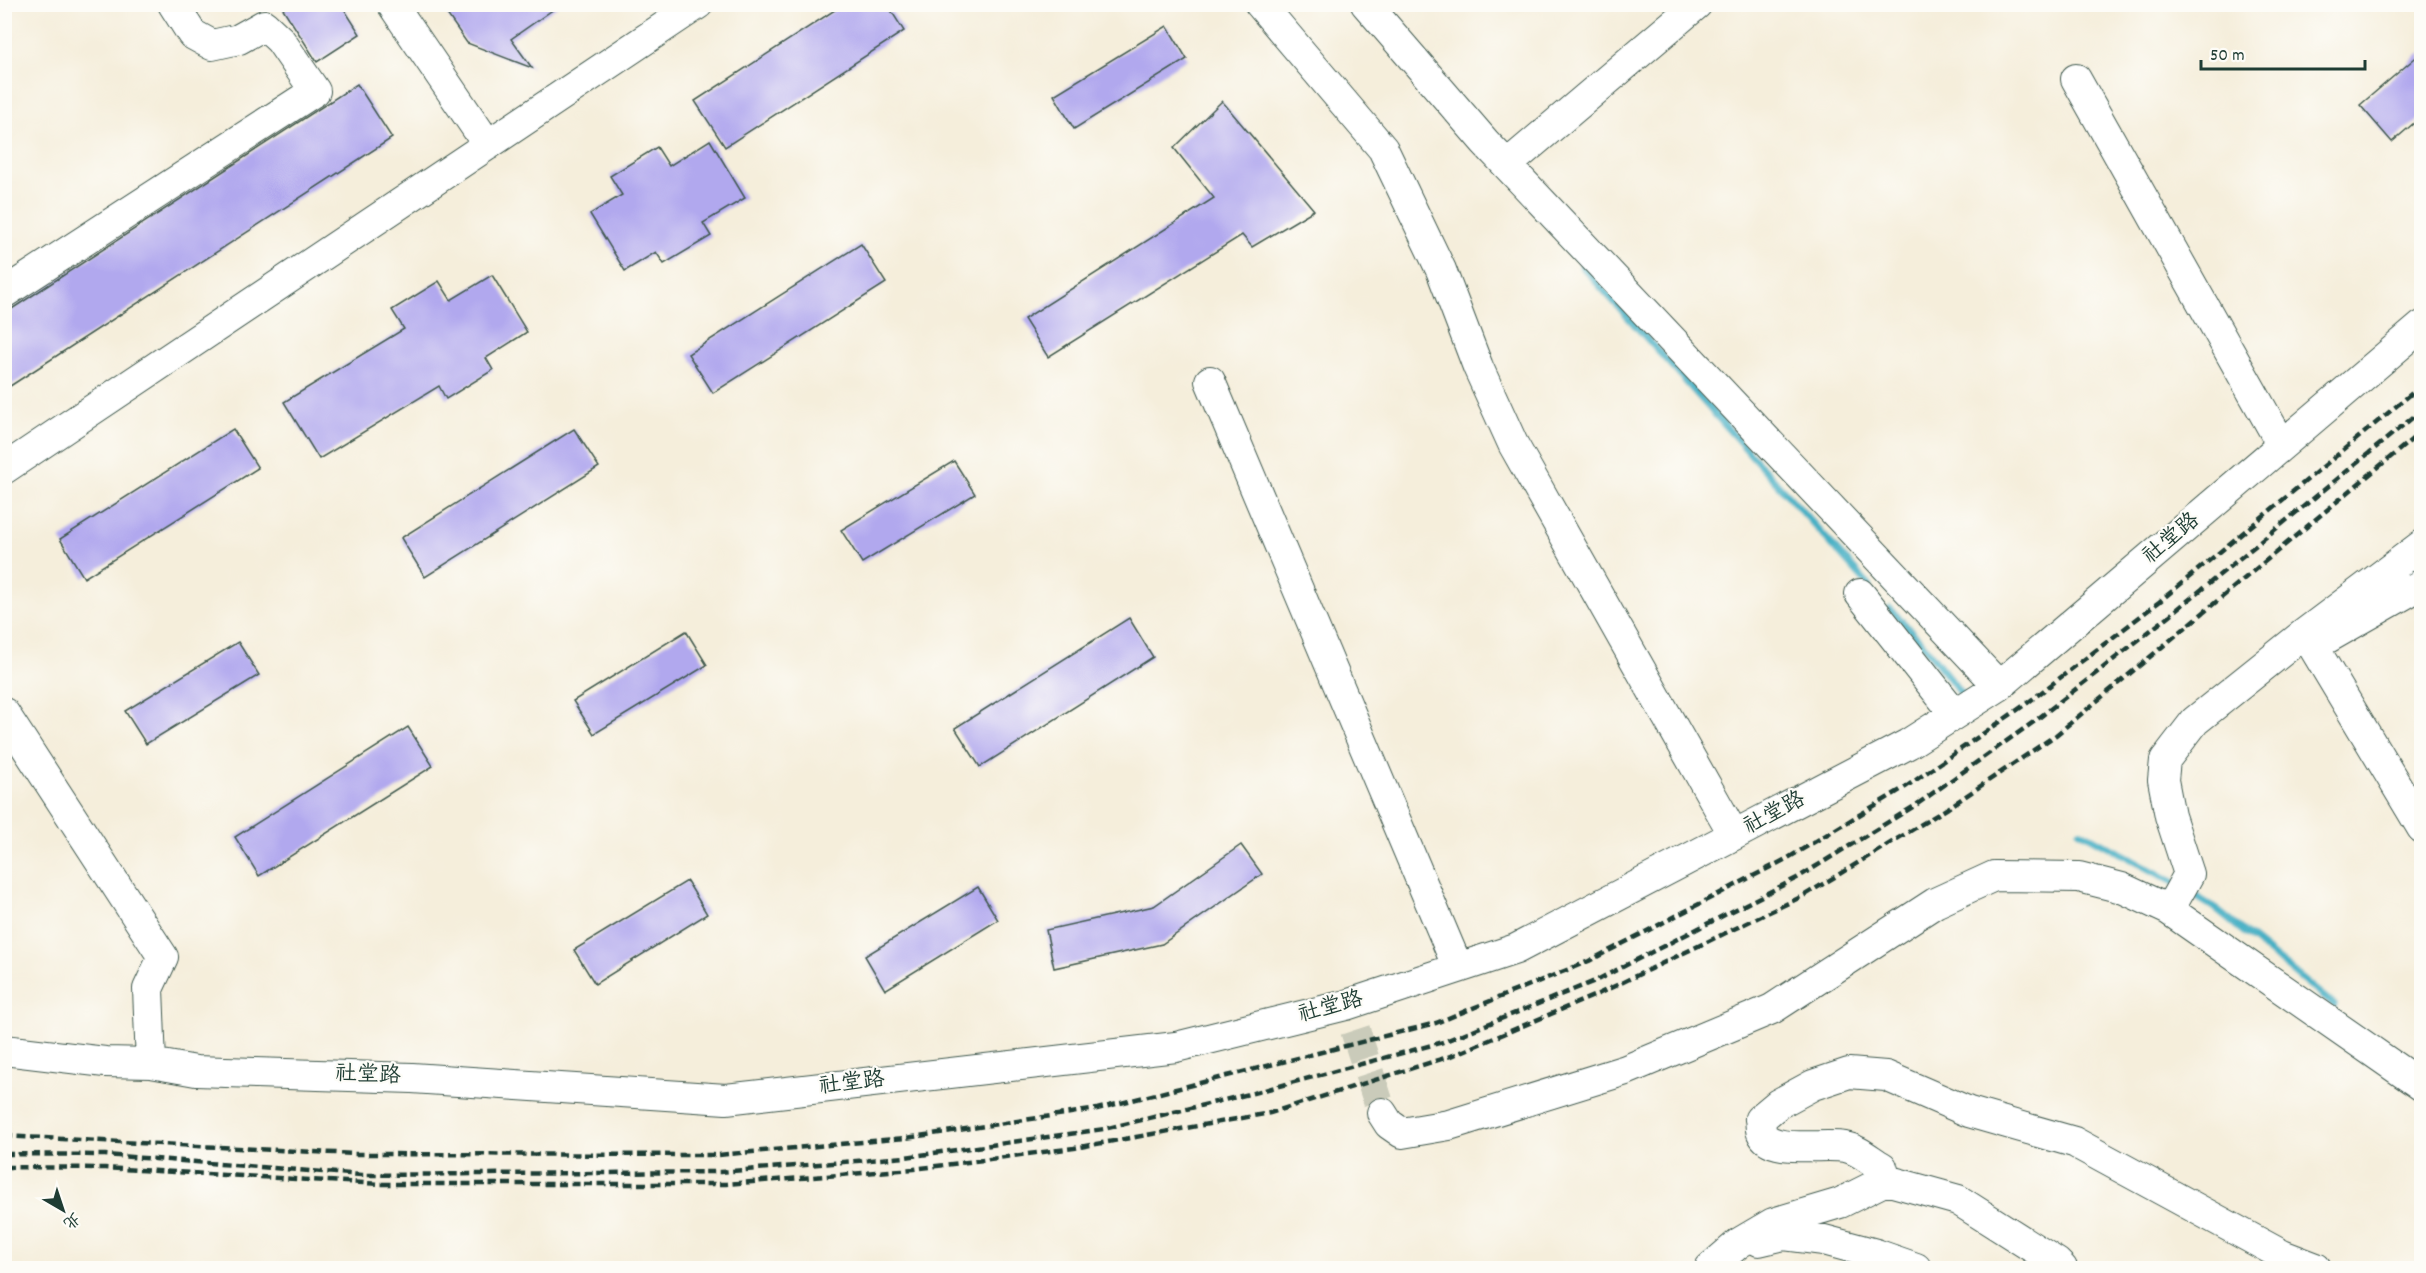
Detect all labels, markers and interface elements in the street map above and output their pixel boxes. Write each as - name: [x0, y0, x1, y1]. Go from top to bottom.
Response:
- scale bar: [2201, 33, 2364, 71]
- text: 50 m: [2210, 44, 2245, 69]
- street label: 社堂路: [2137, 506, 2207, 572]
- street label: 社堂路: [1739, 785, 1811, 843]
- street label: 社堂路: [1295, 984, 1367, 1032]
- street label: 社堂路: [334, 1059, 402, 1093]
- street label: 社堂路: [817, 1065, 887, 1103]
- north arrow: [33, 1180, 93, 1240]
- text: 北: [57, 1206, 84, 1234]

